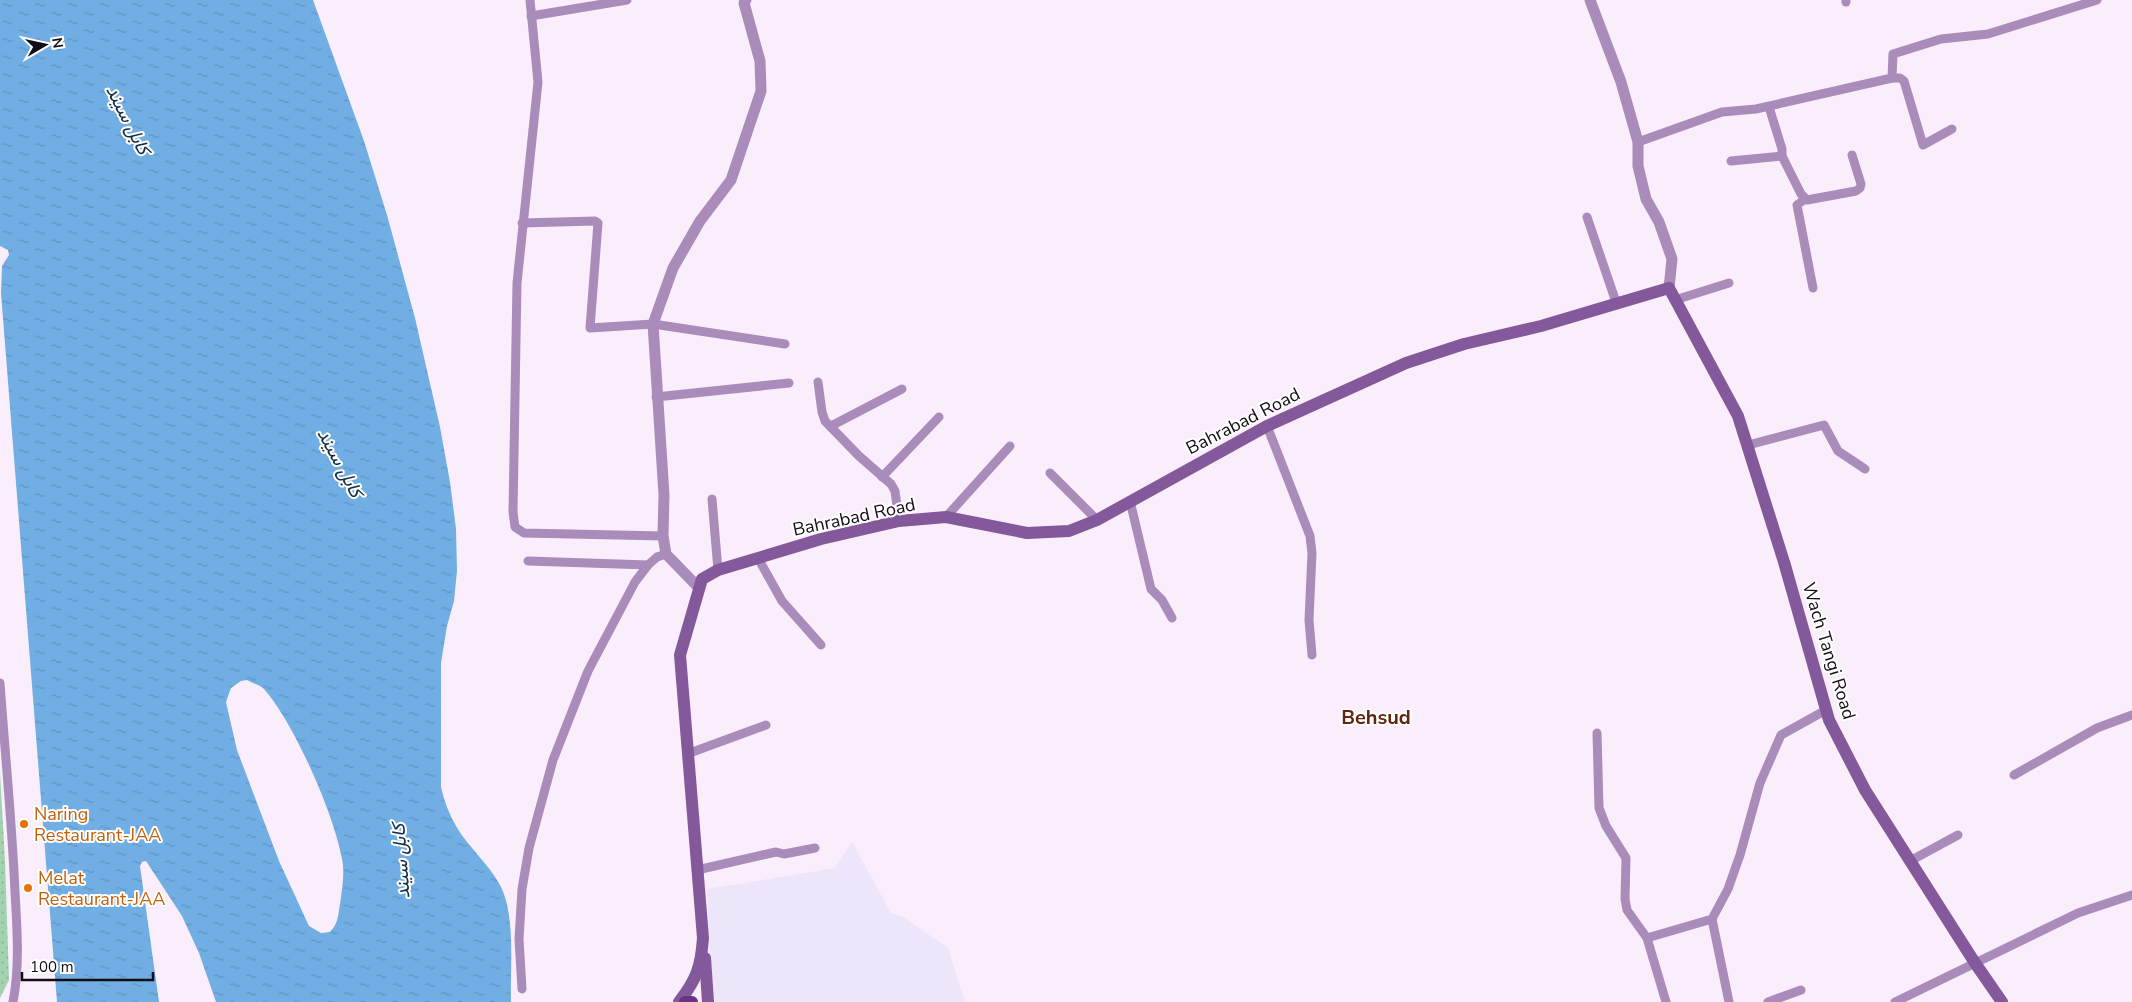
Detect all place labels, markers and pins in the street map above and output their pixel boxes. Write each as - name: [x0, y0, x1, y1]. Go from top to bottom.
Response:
- place label: Naring Restaurant-JAA: [34, 802, 161, 847]
- marker: Naring Restaurant-JAA: [18, 818, 30, 830]
- place label: Melat Restaurant-JAA: [38, 866, 165, 911]
- marker: Melat Restaurant-JAA: [22, 882, 34, 894]

